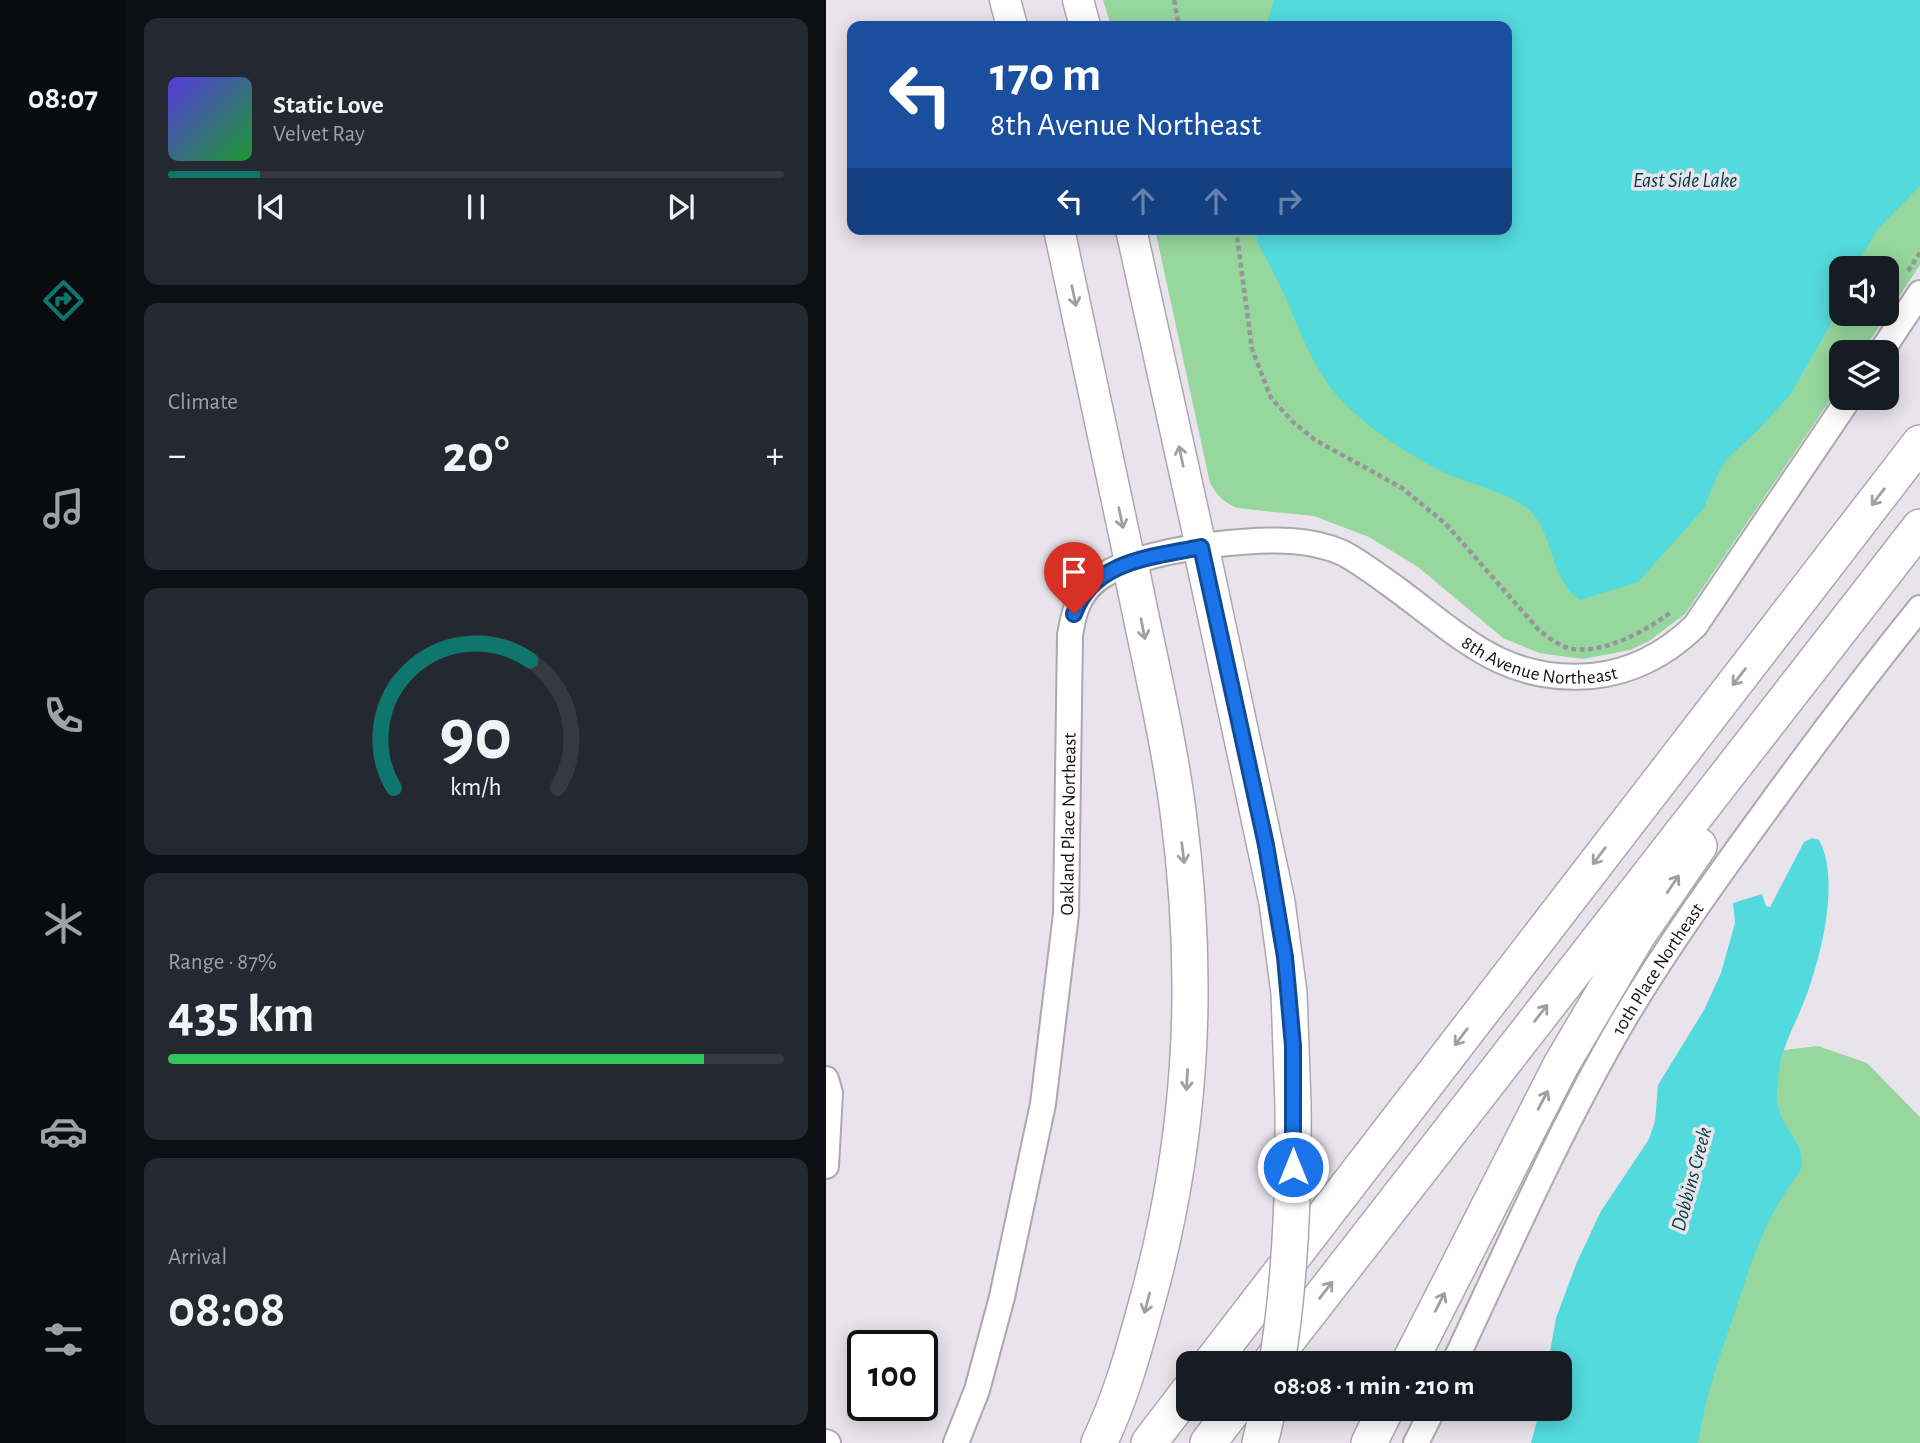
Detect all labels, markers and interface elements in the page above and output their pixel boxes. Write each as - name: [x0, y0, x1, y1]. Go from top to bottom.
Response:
- icon: left: [875, 49, 966, 140]
- text: 170 m: [990, 51, 1101, 100]
- text: 08:07: [28, 82, 98, 114]
- text: Static Love: [273, 92, 384, 118]
- text: 8th Avenue Northeast: [990, 109, 1261, 141]
- text: Velvet Ray: [273, 123, 365, 146]
- water label: East Side Lake: [1633, 170, 1737, 191]
- icon: left: [1051, 182, 1089, 220]
- icon: ahead: [1124, 182, 1162, 220]
- icon: ahead: [1197, 182, 1235, 220]
- icon: right: [1270, 182, 1308, 220]
- icon: previous: [252, 188, 290, 226]
- icon: pause: [457, 188, 495, 226]
- icon: next: [662, 188, 700, 226]
- map controls: [1829, 256, 1899, 410]
- button: sound: [1829, 256, 1899, 326]
- icon: directions: [39, 276, 88, 325]
- one-way arrow: [1067, 284, 1081, 307]
- button: layers: [1829, 340, 1899, 410]
- text: Climate: [168, 391, 238, 414]
- text: 20°: [443, 429, 509, 481]
- text: −: [168, 437, 186, 475]
- text: +: [766, 437, 784, 475]
- one-way arrow: [1174, 445, 1188, 468]
- icon: music: [39, 484, 88, 533]
- one-way arrow: [1871, 487, 1886, 506]
- one-way arrow: [1115, 506, 1129, 529]
- pin: [1044, 542, 1104, 614]
- icon: arrive: [1055, 553, 1093, 591]
- one-way arrow: [1137, 617, 1150, 640]
- street label: 8th Avenue Northeast: [1458, 633, 1619, 688]
- one-way arrow: [1731, 667, 1746, 685]
- icon: phone: [39, 691, 88, 740]
- text: 90: [439, 700, 513, 773]
- street label: Oakland Place Northeast: [1058, 733, 1080, 916]
- text: km/h: [450, 774, 502, 799]
- one-way arrow: [1177, 841, 1190, 864]
- one-way arrow: [1592, 847, 1607, 865]
- one-way arrow: [1666, 875, 1680, 894]
- icon: climate: [39, 899, 88, 948]
- street label: 10th Place Northeast: [1609, 900, 1707, 1039]
- text: Range · 87%: [168, 951, 277, 974]
- text: 435 km: [168, 989, 315, 1041]
- one-way arrow: [1533, 1005, 1548, 1023]
- one-way arrow: [1454, 1027, 1468, 1046]
- one-way arrow: [1180, 1068, 1193, 1091]
- one-way arrow: [1536, 1090, 1550, 1110]
- icon: car: [39, 1107, 88, 1156]
- water label: Dobbins Creek: [1668, 1125, 1716, 1233]
- position arrow: [1256, 1130, 1330, 1204]
- text: Arrival: [168, 1246, 227, 1269]
- one-way arrow: [1319, 1281, 1334, 1300]
- text: 08:08: [168, 1284, 285, 1336]
- one-way arrow: [1140, 1291, 1153, 1314]
- one-way arrow: [1433, 1292, 1447, 1313]
- icon: filters: [39, 1315, 88, 1364]
- speed limit sign: 100: [847, 1330, 938, 1421]
- text: 08:08 · 1 min · 210 m: [1273, 1373, 1475, 1399]

